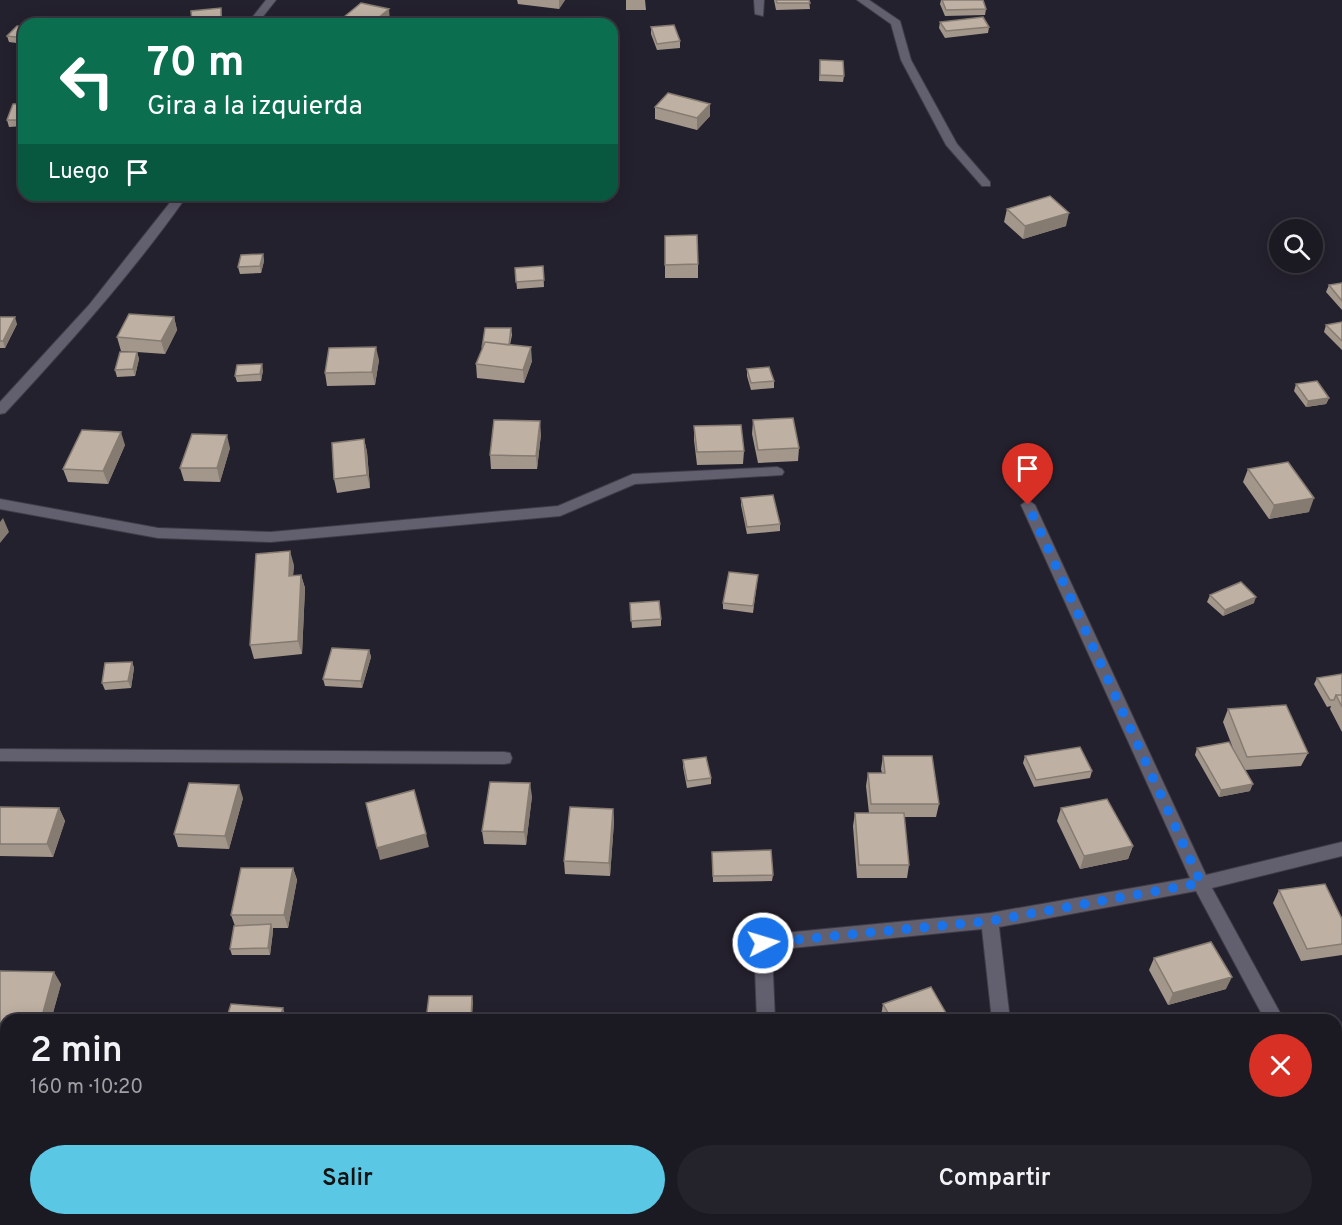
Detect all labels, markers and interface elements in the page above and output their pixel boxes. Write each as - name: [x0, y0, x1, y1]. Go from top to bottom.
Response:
- text: 70 m: [147, 38, 245, 91]
- icon: left: [48, 42, 126, 120]
- text: Gira a la izquierda: [147, 90, 363, 124]
- icon: arrive: [121, 156, 154, 189]
- text: Luego: [48, 159, 109, 186]
- map controls: [1269, 219, 1323, 273]
- button: search: [1269, 219, 1323, 273]
- pin: [1002, 443, 1053, 505]
- icon: arrive: [1011, 452, 1044, 485]
- position arrow: [731, 911, 795, 975]
- text: 2 min: [30, 1029, 123, 1075]
- button: close: [1249, 1034, 1312, 1097]
- text: 160 m · 10:20: [30, 1075, 143, 1101]
- button: Salir: [30, 1145, 665, 1214]
- button: Compartir: [677, 1145, 1312, 1214]

